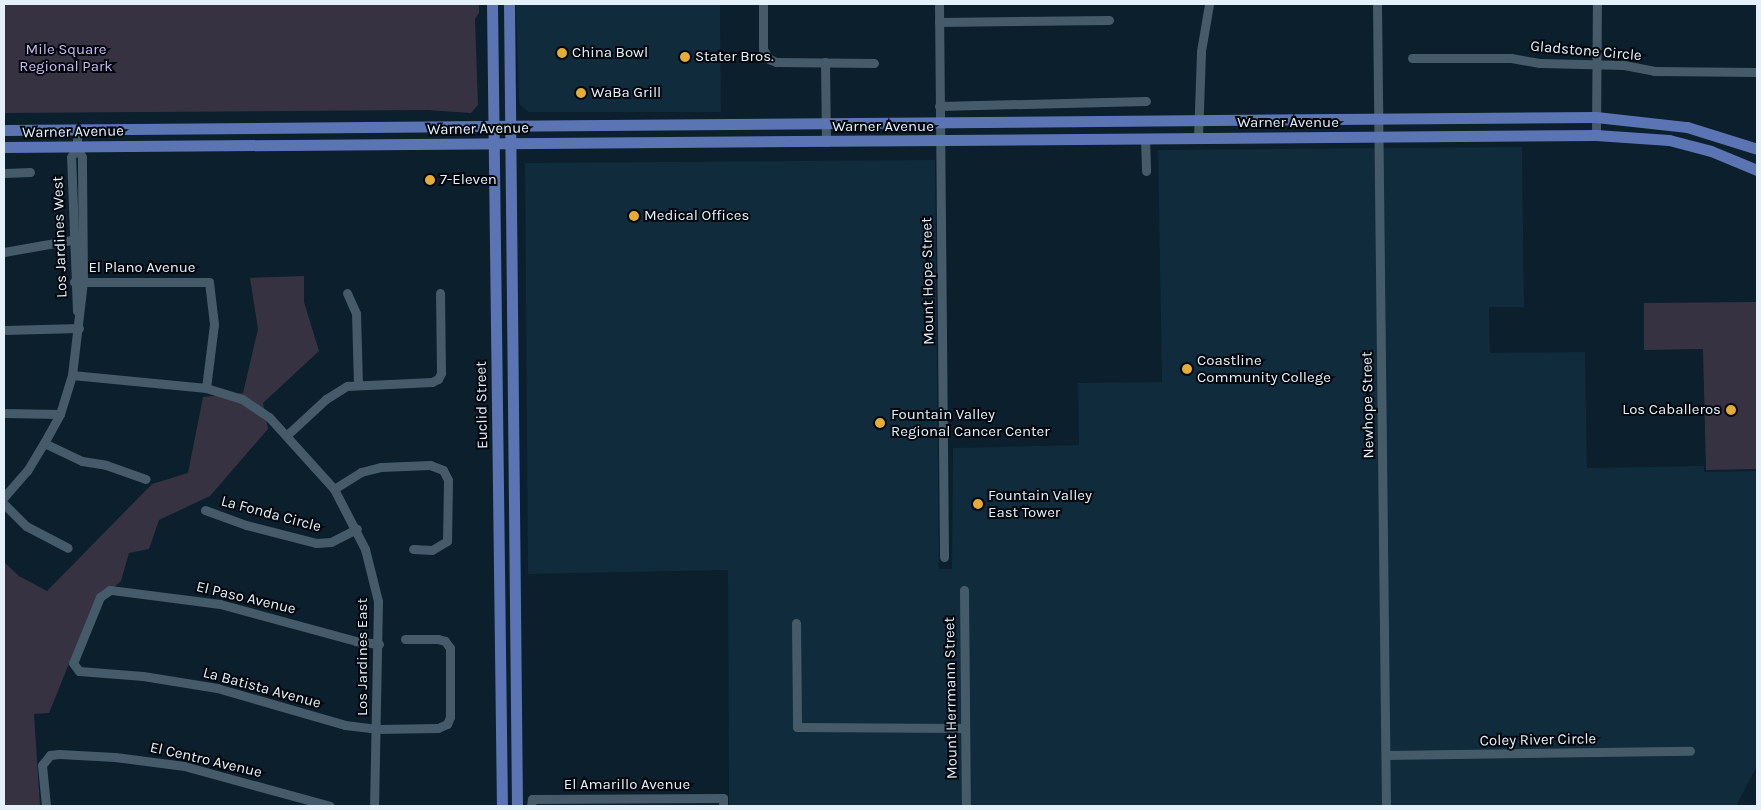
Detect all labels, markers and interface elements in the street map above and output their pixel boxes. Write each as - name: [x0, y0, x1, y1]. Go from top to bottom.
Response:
- street label: Gladstone Circle: [1530, 37, 1642, 65]
- park label: Mile Square Regional Park: [19, 40, 113, 75]
- place label: China Bowl: [572, 44, 648, 62]
- marker: China Bowl: [556, 47, 568, 59]
- place label: Stater Bros.: [695, 48, 774, 66]
- marker: Stater Bros.: [679, 51, 691, 63]
- place label: WaBa Grill: [591, 84, 661, 102]
- marker: WaBa Grill: [575, 87, 587, 99]
- street label: Warner Avenue: [1237, 114, 1339, 132]
- street label: Warner Avenue: [832, 118, 934, 136]
- street label: Warner Avenue: [427, 119, 529, 139]
- street label: Warner Avenue: [22, 122, 124, 142]
- place label: 7-Eleven: [440, 171, 497, 189]
- marker: 7-Eleven: [424, 174, 436, 186]
- street label: Los Jardines West: [49, 176, 71, 298]
- place label: Medical Offices: [644, 207, 749, 225]
- marker: Medical Offices: [628, 210, 640, 222]
- street label: Mount Hope Street: [918, 217, 938, 345]
- street label: El Plano Avenue: [88, 259, 196, 277]
- place label: Coastline Community College: [1197, 351, 1331, 386]
- street label: Newhope Street: [1358, 351, 1378, 459]
- street label: Euclid Street: [472, 361, 492, 449]
- marker: Coastline Community College: [1181, 363, 1193, 375]
- place label: Los Caballeros: [1622, 401, 1721, 419]
- marker: Los Caballeros: [1725, 404, 1737, 416]
- place label: Fountain Valley Regional Cancer Center: [891, 405, 1050, 440]
- marker: Fountain Valley Regional Cancer Center: [873, 416, 887, 430]
- place label: Fountain Valley East Tower: [988, 486, 1092, 521]
- street label: La Fonda Circle: [219, 492, 323, 536]
- marker: Fountain Valley East Tower: [972, 498, 984, 510]
- street label: El Paso Avenue: [194, 578, 298, 618]
- street label: Los Jardines East: [354, 598, 372, 716]
- street label: Mount Herrmann Street: [941, 617, 961, 779]
- street label: La Batista Avenue: [201, 664, 323, 712]
- street label: Coley River Circle: [1480, 730, 1596, 750]
- street label: El Centro Avenue: [148, 738, 264, 782]
- street label: El Amarillo Avenue: [564, 776, 690, 794]

